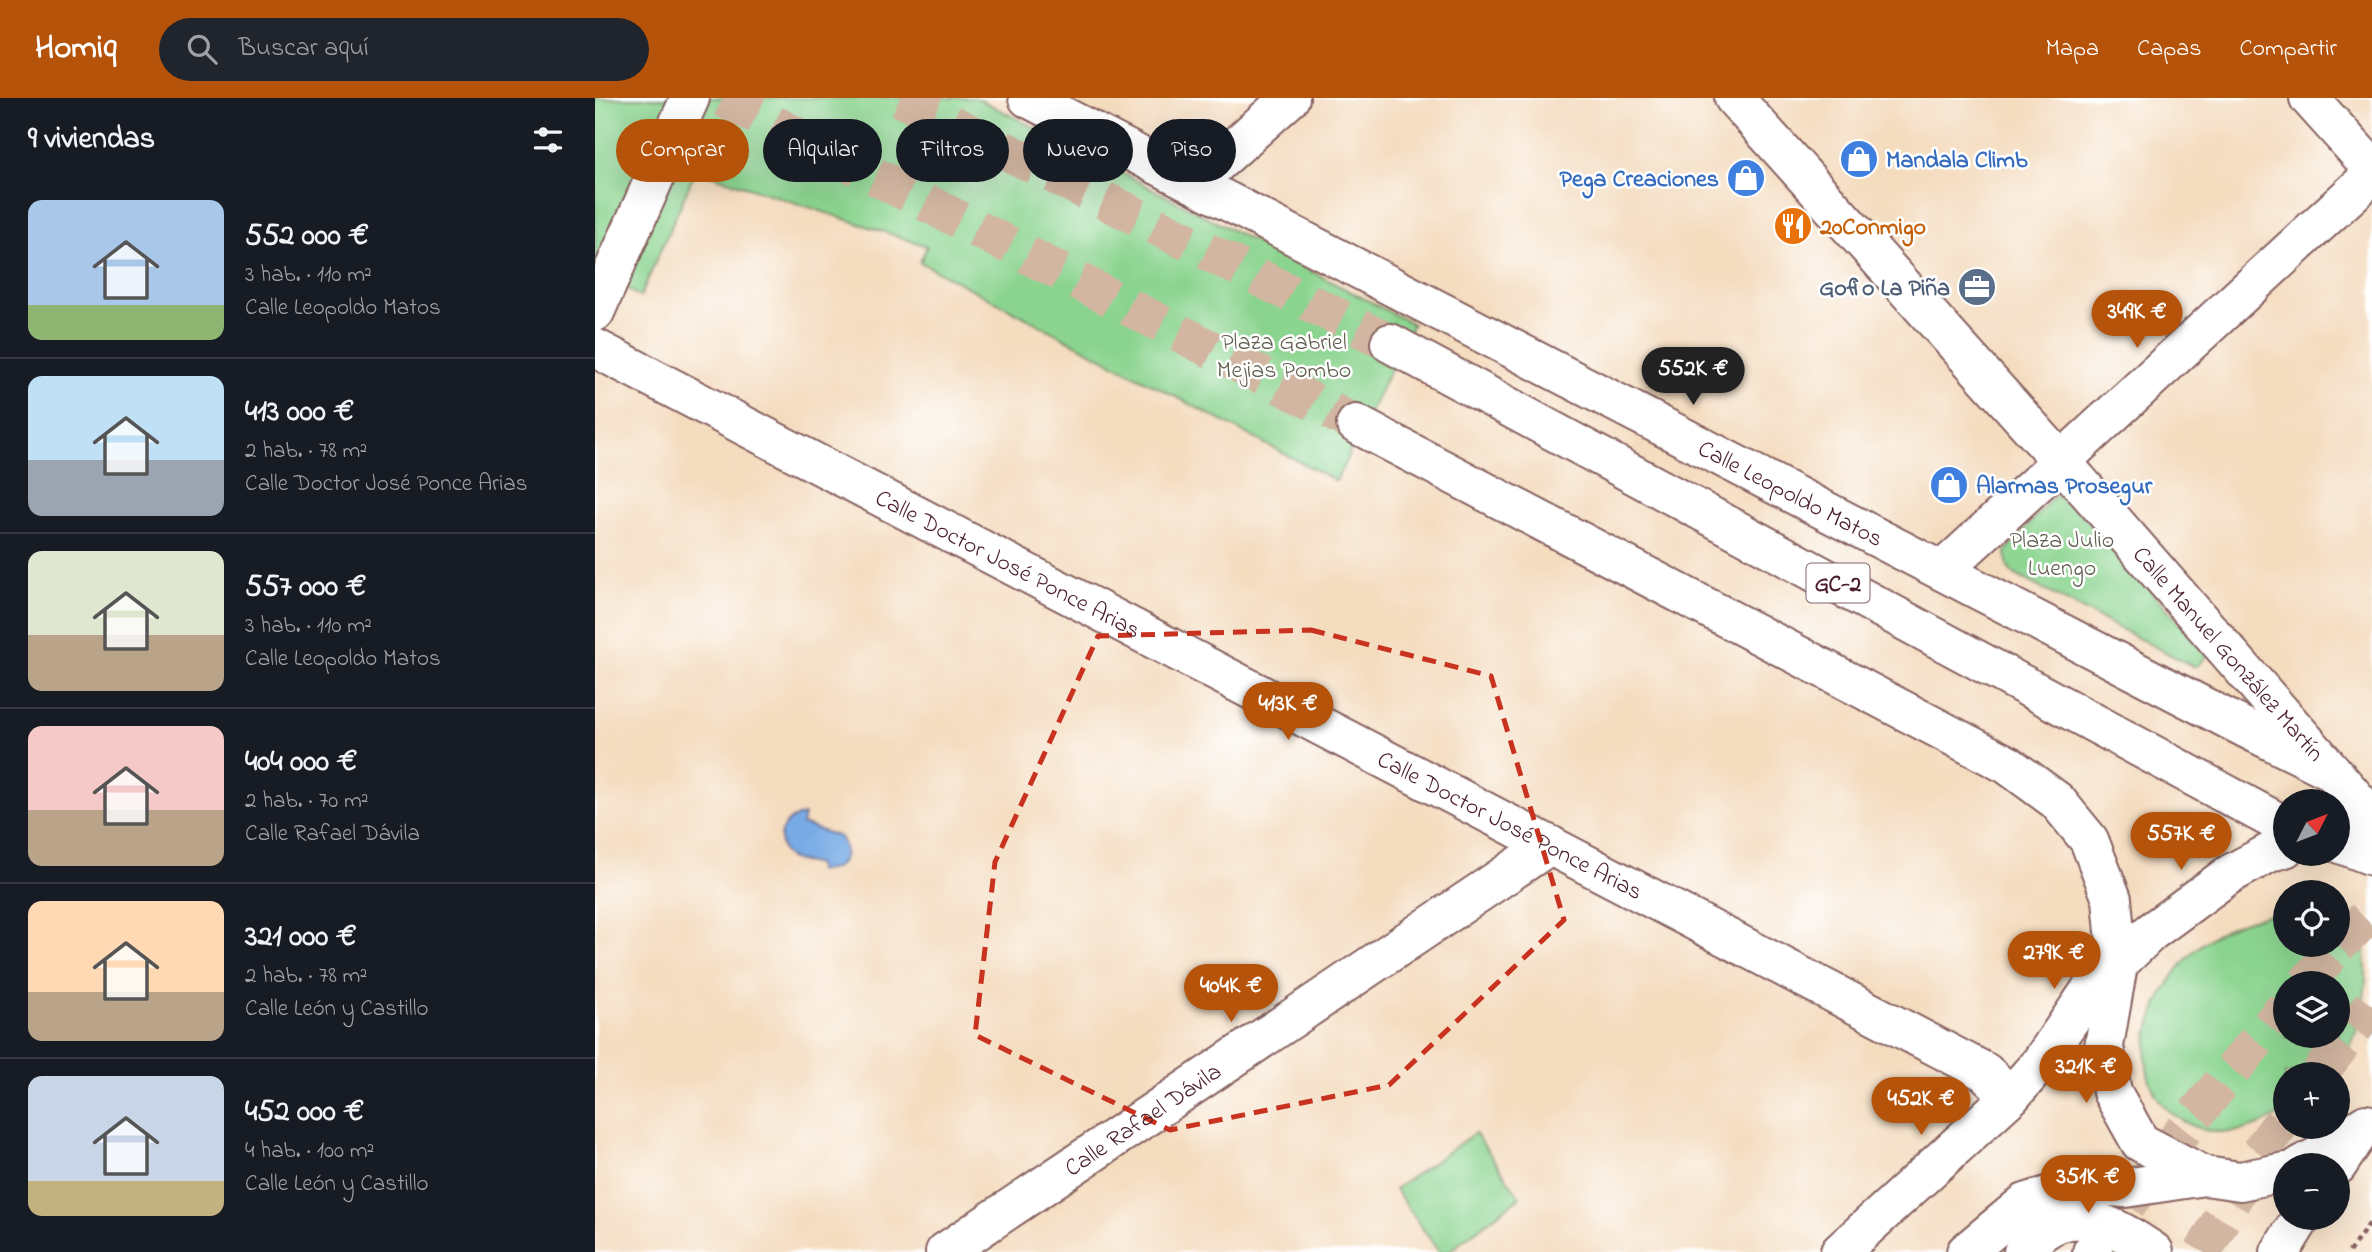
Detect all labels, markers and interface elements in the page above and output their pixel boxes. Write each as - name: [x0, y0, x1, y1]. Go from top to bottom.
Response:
- search box: [159, 18, 649, 81]
- text: Homiq: [35, 25, 117, 73]
- icon: search: [183, 30, 221, 68]
- text: Buscar aquí: [239, 30, 369, 68]
- text: Mapa: [2046, 32, 2099, 67]
- text: Capas: [2137, 32, 2201, 67]
- text: Compartir: [2239, 32, 2337, 67]
- text: 9 viviendas: [28, 118, 155, 162]
- chip: Comprar: [616, 119, 749, 182]
- chip: Alquilar: [763, 119, 882, 182]
- chip: Filtros: [896, 119, 1009, 182]
- chip: Nuevo: [1023, 119, 1133, 182]
- chip: Piso: [1147, 119, 1236, 182]
- icon: filters: [529, 121, 567, 159]
- shop icon: Mandala Climb: [1838, 138, 1880, 180]
- place label: Mandala Climb: [1886, 144, 2028, 179]
- shop icon: Pega Creaciones: [1725, 157, 1767, 199]
- place label: Pega Creaciones: [1559, 163, 1719, 199]
- restaurant icon: 20Conmigo: [1772, 205, 1814, 247]
- place label: 20Conmigo: [1819, 211, 1926, 247]
- text: 552 000 €: [245, 215, 369, 259]
- icon: home: [84, 228, 168, 312]
- text: 3 hab. · 110 m²: [245, 259, 372, 292]
- office icon: Gofio La Piña: [1956, 266, 1998, 308]
- place label: Gofio La Piña: [1819, 272, 1950, 307]
- pin: 349K €: [2080, 290, 2194, 350]
- text: Calle Leopoldo Matos: [245, 292, 441, 325]
- text: 349K €: [2108, 296, 2166, 329]
- park label: Plaza Gabriel Mejias Pombo: [1217, 326, 1351, 389]
- pin: 552K €: [1636, 348, 1750, 407]
- text: 552K €: [1658, 353, 1728, 386]
- text: 413 000 €: [245, 391, 354, 435]
- icon: home: [84, 404, 168, 488]
- street label: Calle Leopoldo Matos: [1691, 433, 1888, 558]
- text: 2 hab. · 78 m²: [245, 435, 367, 468]
- shop icon: Alarmas Prosegur: [1928, 464, 1970, 506]
- text: Calle Doctor José Ponce Arias: [245, 468, 527, 501]
- place label: Alarmas Prosegur: [1976, 470, 2153, 506]
- street label: Calle Doctor José Ponce Arias: [868, 482, 1146, 649]
- park label: Plaza Julio Luengo: [2010, 524, 2114, 587]
- street label: Calle Manuel González Martín: [2123, 539, 2331, 771]
- road number: GC-2: [1807, 564, 1869, 603]
- text: 557 000 €: [245, 566, 366, 610]
- icon: home: [84, 579, 168, 663]
- text: 3 hab. · 110 m²: [245, 610, 372, 643]
- text: Calle Leopoldo Matos: [245, 643, 441, 676]
- pin: 413K €: [1231, 682, 1345, 742]
- text: 413K €: [1258, 688, 1318, 721]
- text: 404 000 €: [245, 741, 357, 785]
- street label: Calle Doctor José Ponce Arias: [1370, 743, 1648, 911]
- icon: home: [84, 754, 168, 838]
- text: 2 hab. · 70 m²: [245, 785, 369, 818]
- north arrow: [2273, 789, 2350, 866]
- map controls: [2273, 789, 2350, 1230]
- pin: 557K €: [2124, 812, 2238, 872]
- text: Calle Rafael Dávila: [245, 818, 420, 851]
- text: 557K €: [2147, 818, 2215, 851]
- button: locate: [2273, 880, 2350, 957]
- text: 321 000 €: [245, 916, 357, 960]
- icon: home: [84, 929, 168, 1013]
- pin: 279K €: [1997, 932, 2111, 991]
- text: 279K €: [2024, 937, 2084, 970]
- text: 2 hab. · 78 m²: [245, 960, 367, 993]
- pin: 404K €: [1174, 964, 1288, 1024]
- text: 404K €: [1200, 970, 1262, 1003]
- button: layers: [2273, 971, 2350, 1048]
- text: Calle León y Castillo: [245, 993, 429, 1026]
- pin: 321K €: [2029, 1046, 2143, 1105]
- text: 321K €: [2055, 1051, 2117, 1084]
- street label: Calle Rafael Dávila: [1058, 1056, 1229, 1187]
- button: +: [2273, 1062, 2350, 1139]
- pin: 452K €: [1864, 1077, 1978, 1137]
- text: 452K €: [1888, 1083, 1955, 1116]
- text: 452 000 €: [245, 1091, 364, 1135]
- icon: home: [84, 1104, 168, 1188]
- text: 4 hab. · 100 m²: [245, 1135, 374, 1168]
- button: −: [2273, 1153, 2350, 1230]
- pin: 351K €: [2031, 1156, 2145, 1215]
- text: 351K €: [2057, 1161, 2119, 1194]
- text: Calle León y Castillo: [245, 1168, 429, 1201]

